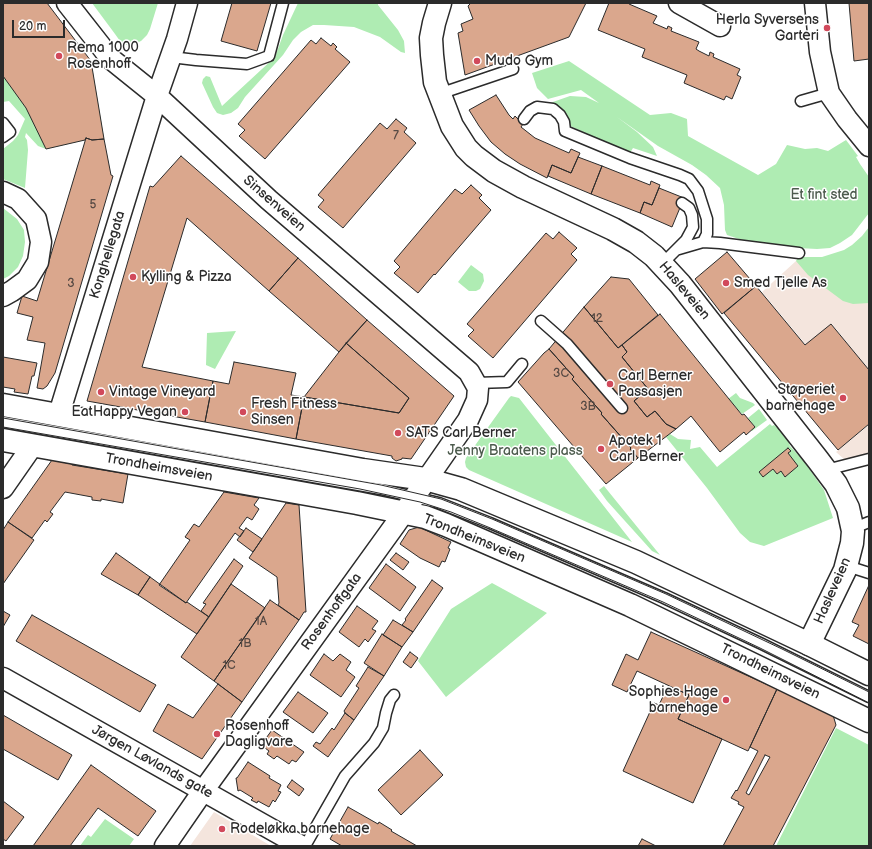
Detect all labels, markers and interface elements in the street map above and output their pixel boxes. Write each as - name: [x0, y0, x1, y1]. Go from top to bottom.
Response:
- scale bar: [14, 12, 67, 38]
- place label: Herla Syversens Garteri: [716, 12, 819, 44]
- text: 20 m: [19, 19, 46, 34]
- marker: Herla Syversens Garteri: [822, 23, 832, 33]
- place label: Rema 1000 Rosenhoff: [67, 40, 139, 72]
- marker: Rema 1000 Rosenhoff: [54, 51, 64, 61]
- place label: Mudo Gym: [485, 53, 553, 69]
- marker: Mudo Gym: [472, 56, 482, 66]
- house number: 7: [393, 129, 399, 143]
- street label: Sinsenveien: [239, 172, 309, 236]
- park label: Et fint sted: [790, 187, 858, 203]
- house number: 5: [90, 198, 96, 212]
- street label: Konghellegata: [87, 209, 129, 301]
- street label: Hasleveien: [655, 259, 713, 323]
- place label: Kylling & Pizza: [141, 269, 232, 285]
- marker: Kylling & Pizza: [128, 272, 138, 282]
- place label: Smed Tjelle As: [734, 275, 827, 291]
- house number: 3: [67, 277, 75, 291]
- marker: Smed Tjelle As: [721, 278, 731, 288]
- house number: 12: [591, 312, 603, 326]
- house number: 3C: [553, 367, 569, 381]
- place label: Carl Berner Passasjen: [618, 368, 692, 400]
- marker: Carl Berner Passasjen: [605, 379, 615, 389]
- place label: Støperiet barnehage: [766, 382, 835, 414]
- place label: Vintage Vineyard: [109, 384, 215, 400]
- marker: Vintage Vineyard: [96, 387, 106, 397]
- marker: Støperiet barnehage: [838, 393, 848, 403]
- place label: Fresh Fitness Sinsen: [251, 396, 337, 428]
- house number: 3B: [580, 400, 596, 414]
- place label: EatHappy Vegan: [71, 404, 177, 420]
- marker: EatHappy Vegan: [180, 407, 190, 417]
- marker: Fresh Fitness Sinsen: [238, 407, 248, 417]
- place label: SATS Carl Berner: [406, 425, 516, 441]
- marker: SATS Carl Berner: [393, 428, 403, 438]
- place label: Apotek 1 Carl Berner: [609, 433, 683, 466]
- park label: Jenny Braatens plass: [447, 443, 583, 459]
- marker: Apotek 1 Carl Berner: [596, 444, 606, 454]
- street label: Trondheimsveien: [104, 450, 214, 486]
- street label: Trondheimsveien: [421, 511, 527, 567]
- street label: Hasleveien: [811, 555, 855, 627]
- street label: Rosenhoffgata: [298, 570, 366, 654]
- house number: 1A: [255, 615, 267, 629]
- house number: 1B: [239, 637, 251, 651]
- street label: Trondheimsveien: [718, 641, 822, 703]
- house number: 1C: [222, 659, 236, 673]
- place label: Sophies Hage barnehage: [629, 684, 718, 716]
- marker: Sophies Hage barnehage: [721, 695, 731, 705]
- place label: Rosenhoff Dagligvare: [225, 718, 293, 750]
- street label: Jørgen Løvlands gate: [89, 722, 215, 802]
- marker: Rosenhoff Dagligvare: [212, 729, 222, 739]
- place label: Rodeløkka barnehage: [230, 821, 369, 837]
- marker: Rodeløkka barnehage: [217, 824, 227, 834]

